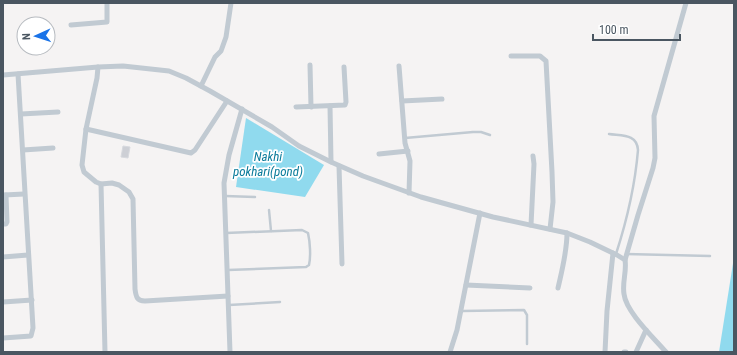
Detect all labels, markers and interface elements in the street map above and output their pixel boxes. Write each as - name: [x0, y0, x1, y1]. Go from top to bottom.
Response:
- north arrow: [16, 16, 56, 56]
- scale bar: [593, 16, 680, 42]
- text: 100 m: [599, 23, 629, 37]
- text: N: [20, 33, 33, 40]
- water label: Nakhi pokhari(pond): [232, 149, 303, 179]

